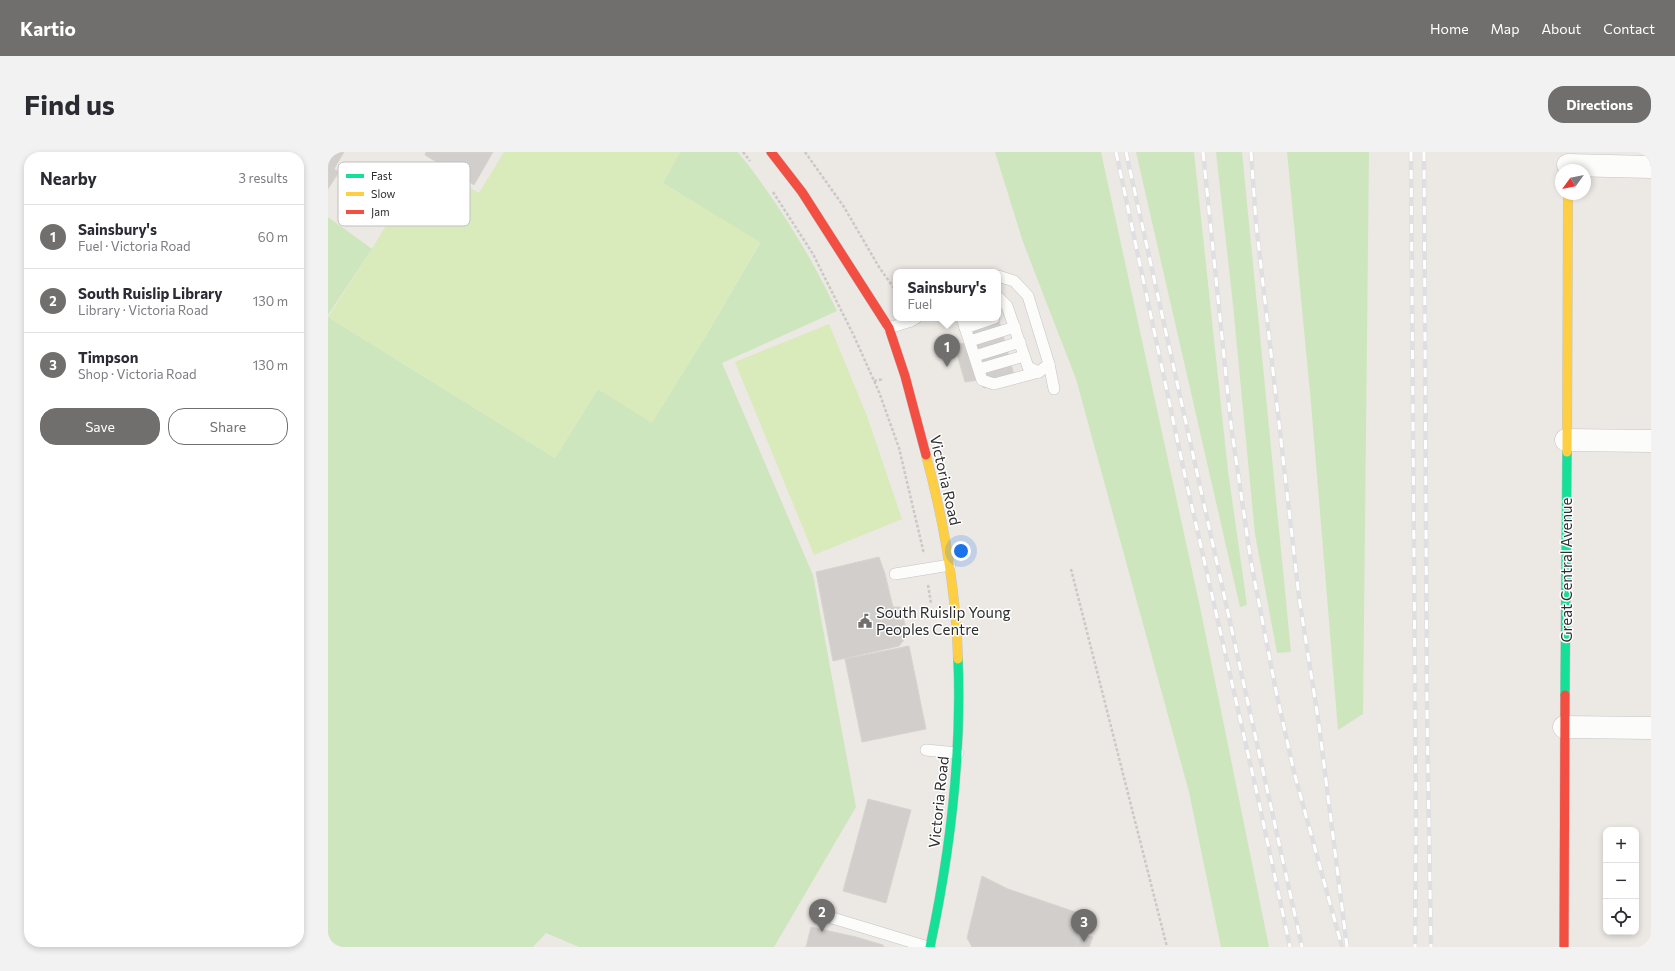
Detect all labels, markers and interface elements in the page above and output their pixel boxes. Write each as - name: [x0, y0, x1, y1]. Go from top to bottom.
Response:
- text: Kartio: [20, 17, 76, 40]
- text: Home: [1430, 20, 1469, 37]
- text: Map: [1491, 20, 1519, 37]
- text: About: [1541, 20, 1581, 37]
- text: Contact: [1603, 20, 1655, 37]
- button: Directions: [1548, 86, 1651, 123]
- text: Find us: [24, 87, 115, 121]
- legend: [338, 162, 470, 226]
- north arrow: [1555, 164, 1591, 200]
- text: Nearby: [40, 168, 97, 189]
- text: Fast: [371, 169, 393, 182]
- text: 3 results: [239, 170, 288, 186]
- text: Slow: [371, 187, 396, 200]
- text: Jam: [371, 205, 390, 219]
- text: Sainsbury's: [78, 220, 157, 238]
- text: 1: [50, 229, 56, 245]
- text: 60 m: [258, 229, 288, 245]
- text: Fuel · Victoria Road: [78, 238, 191, 254]
- popup: [893, 269, 1001, 321]
- text: Sainsbury's: [908, 278, 987, 296]
- text: South Ruislip Library: [78, 284, 222, 302]
- text: 2: [49, 293, 57, 309]
- text: 130 m: [253, 293, 288, 309]
- text: Fuel: [908, 296, 932, 312]
- text: Library · Victoria Road: [78, 302, 208, 318]
- pin: 1: [934, 334, 960, 367]
- text: Timpson: [78, 348, 138, 366]
- text: 3: [49, 357, 57, 373]
- text: 130 m: [253, 357, 288, 373]
- text: Shop · Victoria Road: [78, 366, 196, 382]
- button: Save: [40, 408, 160, 445]
- button: Share: [168, 408, 288, 445]
- street label: Victoria Road: [927, 433, 965, 527]
- street label: Great Central Avenue: [1557, 498, 1575, 642]
- your location: [951, 541, 971, 561]
- place label: South Ruislip Young Peoples Centre: [876, 603, 1011, 638]
- public building icon: South Ruislip Young Peoples Centre: [857, 613, 873, 629]
- street label: Victoria Road: [924, 755, 952, 849]
- map controls: [1603, 827, 1639, 935]
- button: +: [1603, 827, 1639, 863]
- button: −: [1603, 863, 1639, 899]
- pin: 2: [809, 899, 835, 932]
- button: locate: [1603, 899, 1639, 935]
- pin: 3: [1071, 909, 1097, 942]

